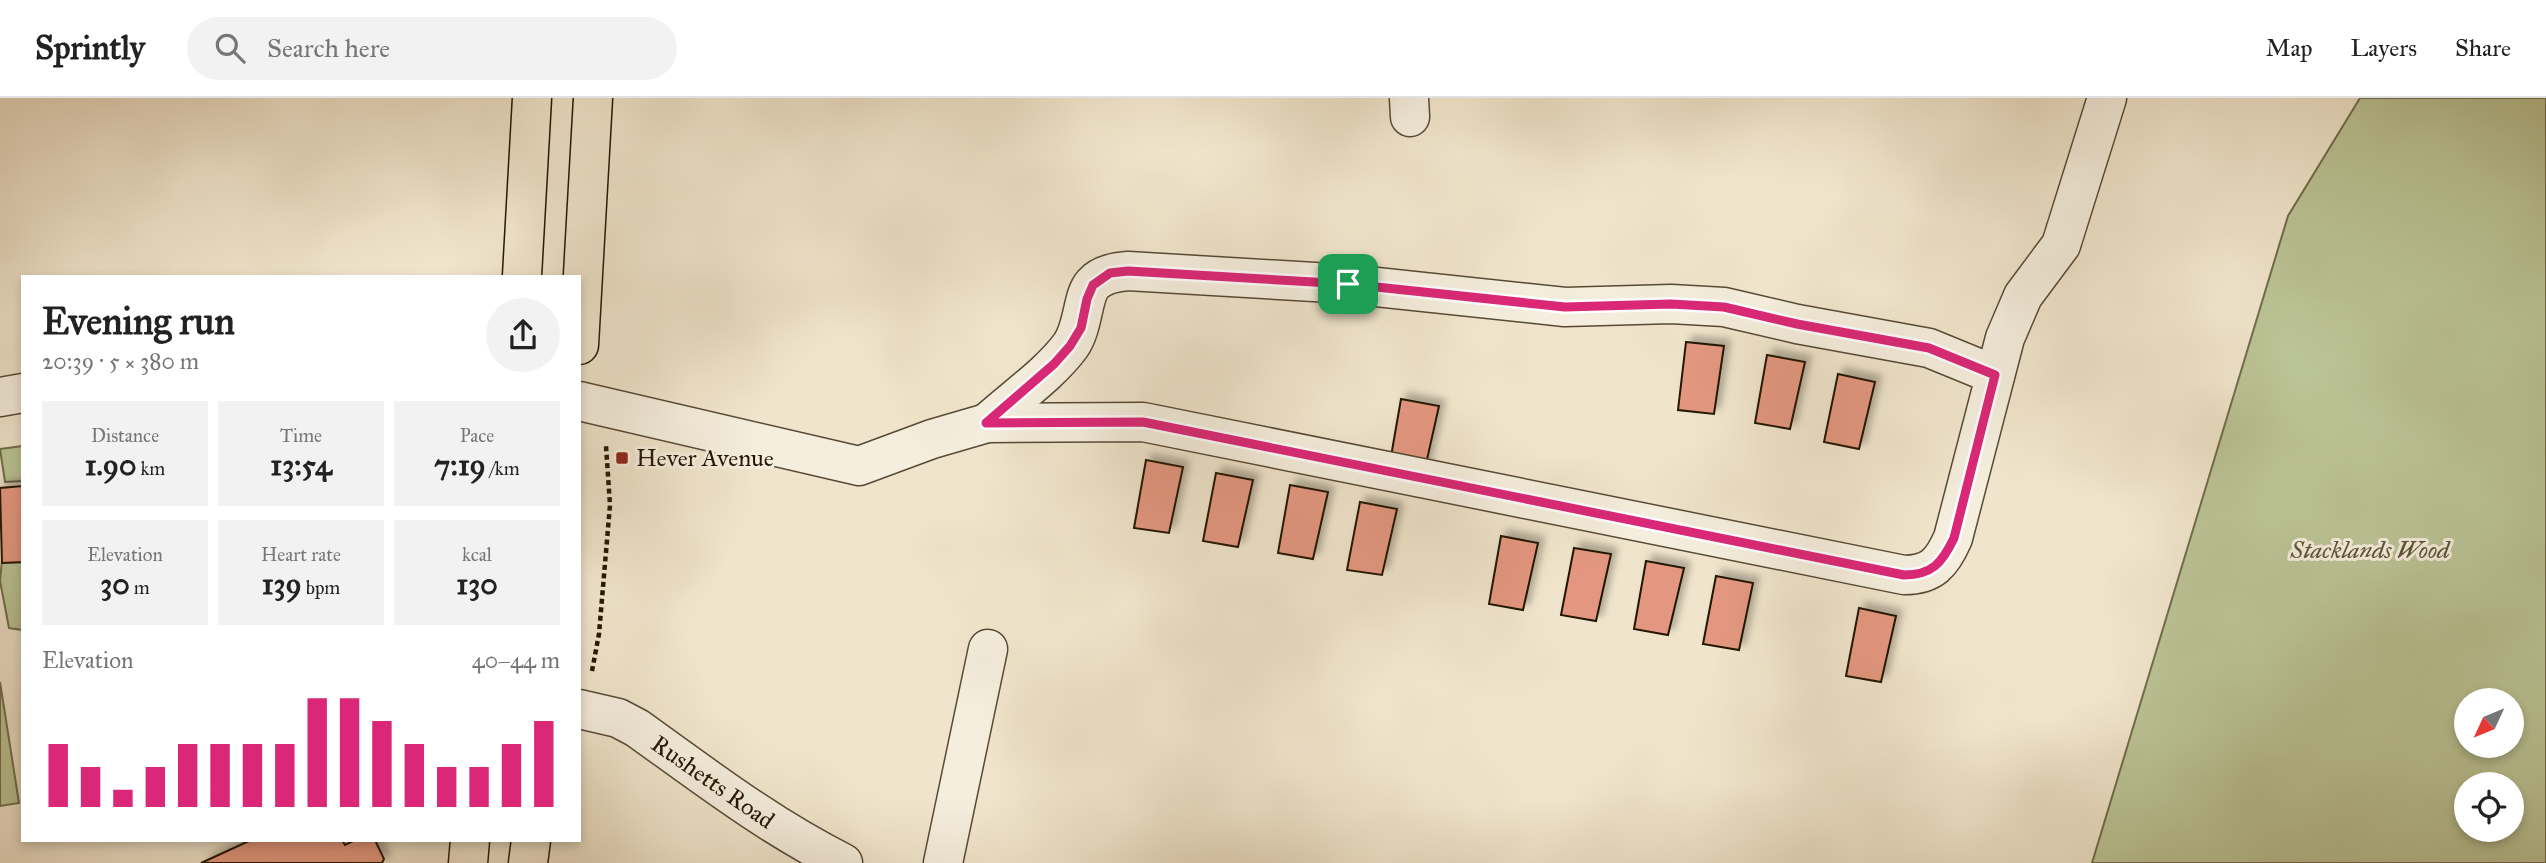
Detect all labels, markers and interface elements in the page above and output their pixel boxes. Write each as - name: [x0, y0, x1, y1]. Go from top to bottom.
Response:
- search box: [187, 17, 677, 80]
- text: Sprintly: [35, 28, 145, 68]
- icon: search: [211, 29, 249, 67]
- text: Search here: [267, 32, 390, 64]
- text: Map: [2266, 33, 2313, 63]
- text: Layers: [2351, 33, 2417, 63]
- text: Share: [2455, 33, 2511, 63]
- pin: [1318, 254, 1378, 314]
- icon: arrive: [1329, 265, 1367, 303]
- text: Evening run: [42, 298, 235, 344]
- button: share: [486, 298, 560, 372]
- text: 20:39 · 5 × 380 m: [42, 347, 199, 375]
- text: Distance: [91, 424, 159, 447]
- text: Time: [280, 424, 322, 447]
- text: Pace: [460, 424, 494, 447]
- place label: Hever Avenue: [636, 443, 774, 473]
- text: 1.90: [85, 447, 136, 483]
- text: 13:54: [270, 447, 332, 483]
- text: 7:19: [434, 447, 486, 483]
- marker: Hever Avenue: [614, 450, 630, 466]
- text: km: [136, 457, 165, 480]
- text: /km: [486, 457, 520, 480]
- park label: Stacklands Wood: [2289, 535, 2451, 565]
- text: Elevation: [87, 543, 163, 566]
- text: Heart rate: [261, 543, 341, 566]
- text: kcal: [462, 543, 492, 566]
- text: 30: [100, 566, 130, 602]
- text: 139: [262, 566, 302, 602]
- text: 130: [456, 566, 498, 602]
- text: m: [130, 576, 150, 599]
- text: bpm: [302, 576, 340, 599]
- text: Elevation: [42, 646, 133, 674]
- text: 40–44 m: [472, 646, 560, 674]
- north arrow: [2454, 688, 2524, 758]
- map controls: [2454, 688, 2524, 842]
- street label: Rushetts Road: [646, 729, 780, 835]
- button: locate: [2454, 772, 2524, 842]

